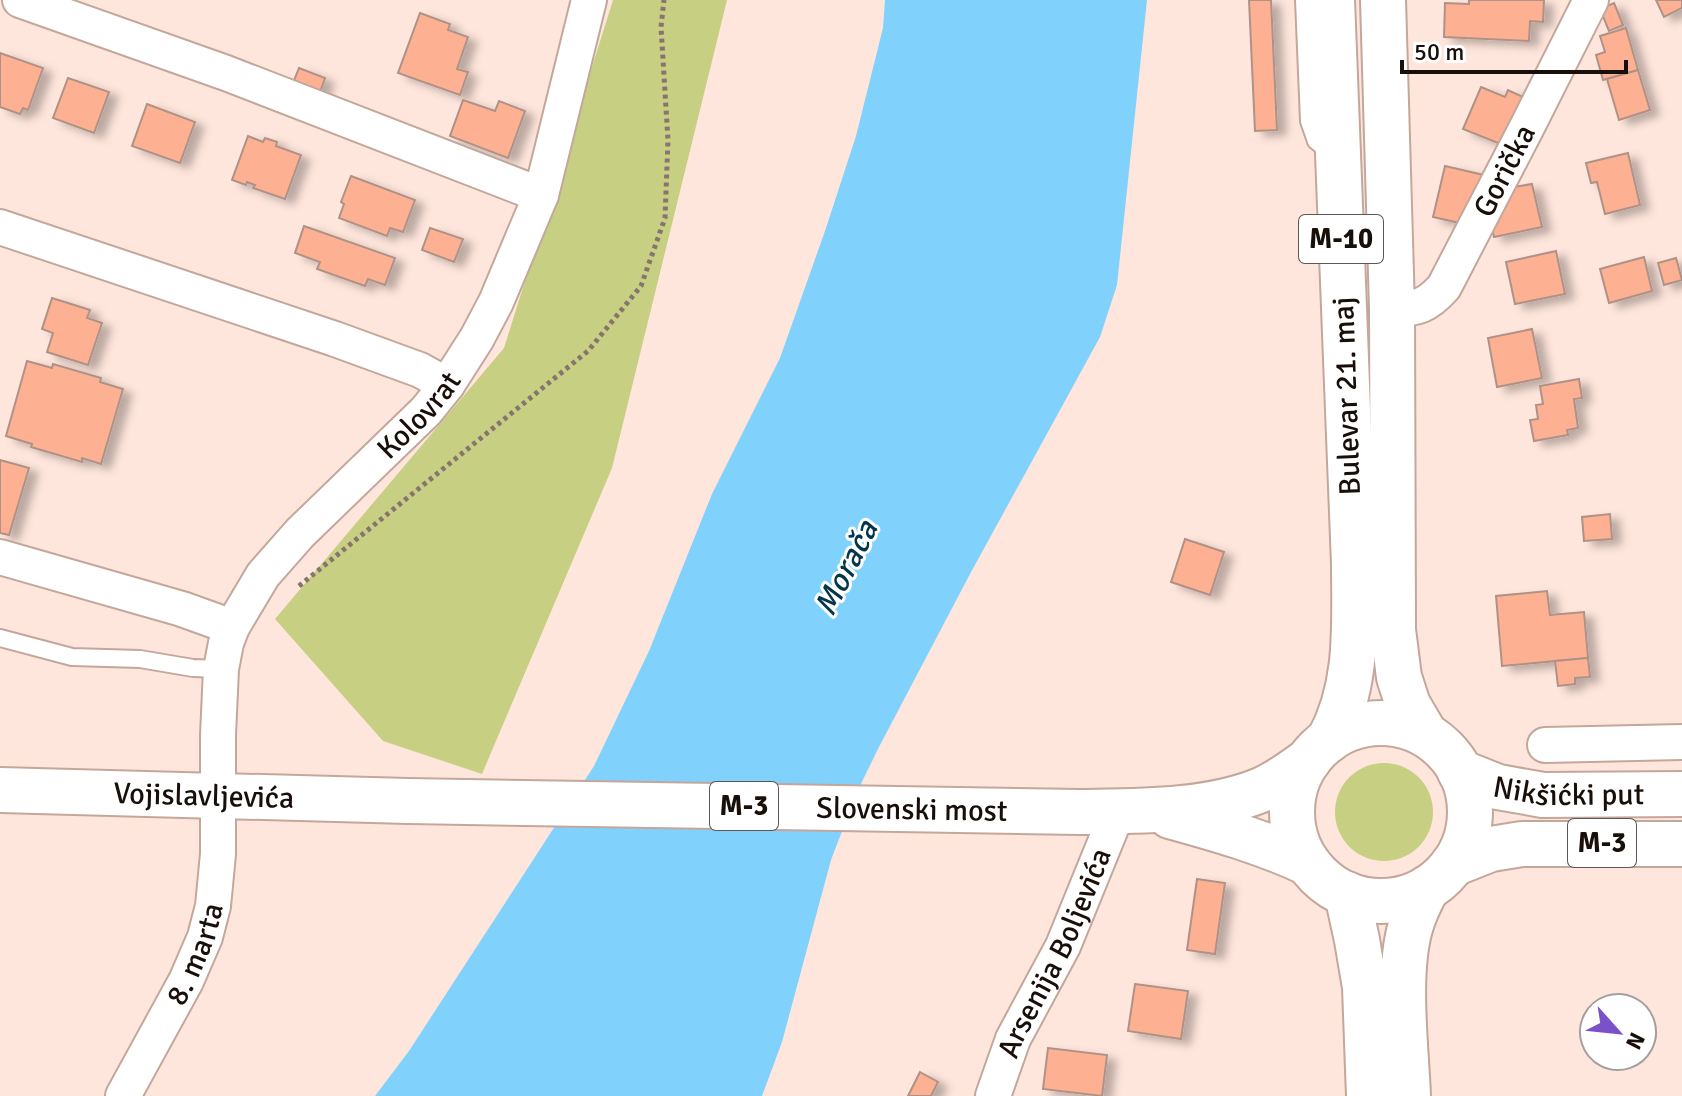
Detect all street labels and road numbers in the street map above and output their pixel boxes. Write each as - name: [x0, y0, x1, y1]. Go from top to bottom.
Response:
- street label: Gorička: [1465, 118, 1544, 223]
- road number: M-10: [1299, 215, 1383, 263]
- street label: Bulevar 21. maj: [1325, 296, 1369, 496]
- street label: Kolovrat: [369, 365, 469, 467]
- street label: Nikšićki put: [1490, 768, 1644, 814]
- street label: Vojislavljevića: [113, 775, 295, 816]
- road number: M-3: [710, 782, 778, 830]
- street label: Slovenski most: [816, 789, 1008, 829]
- road number: M-3: [1568, 819, 1636, 867]
- street label: Arsenija Boljevića: [989, 842, 1119, 1063]
- street label: 8. marta: [158, 899, 232, 1012]

